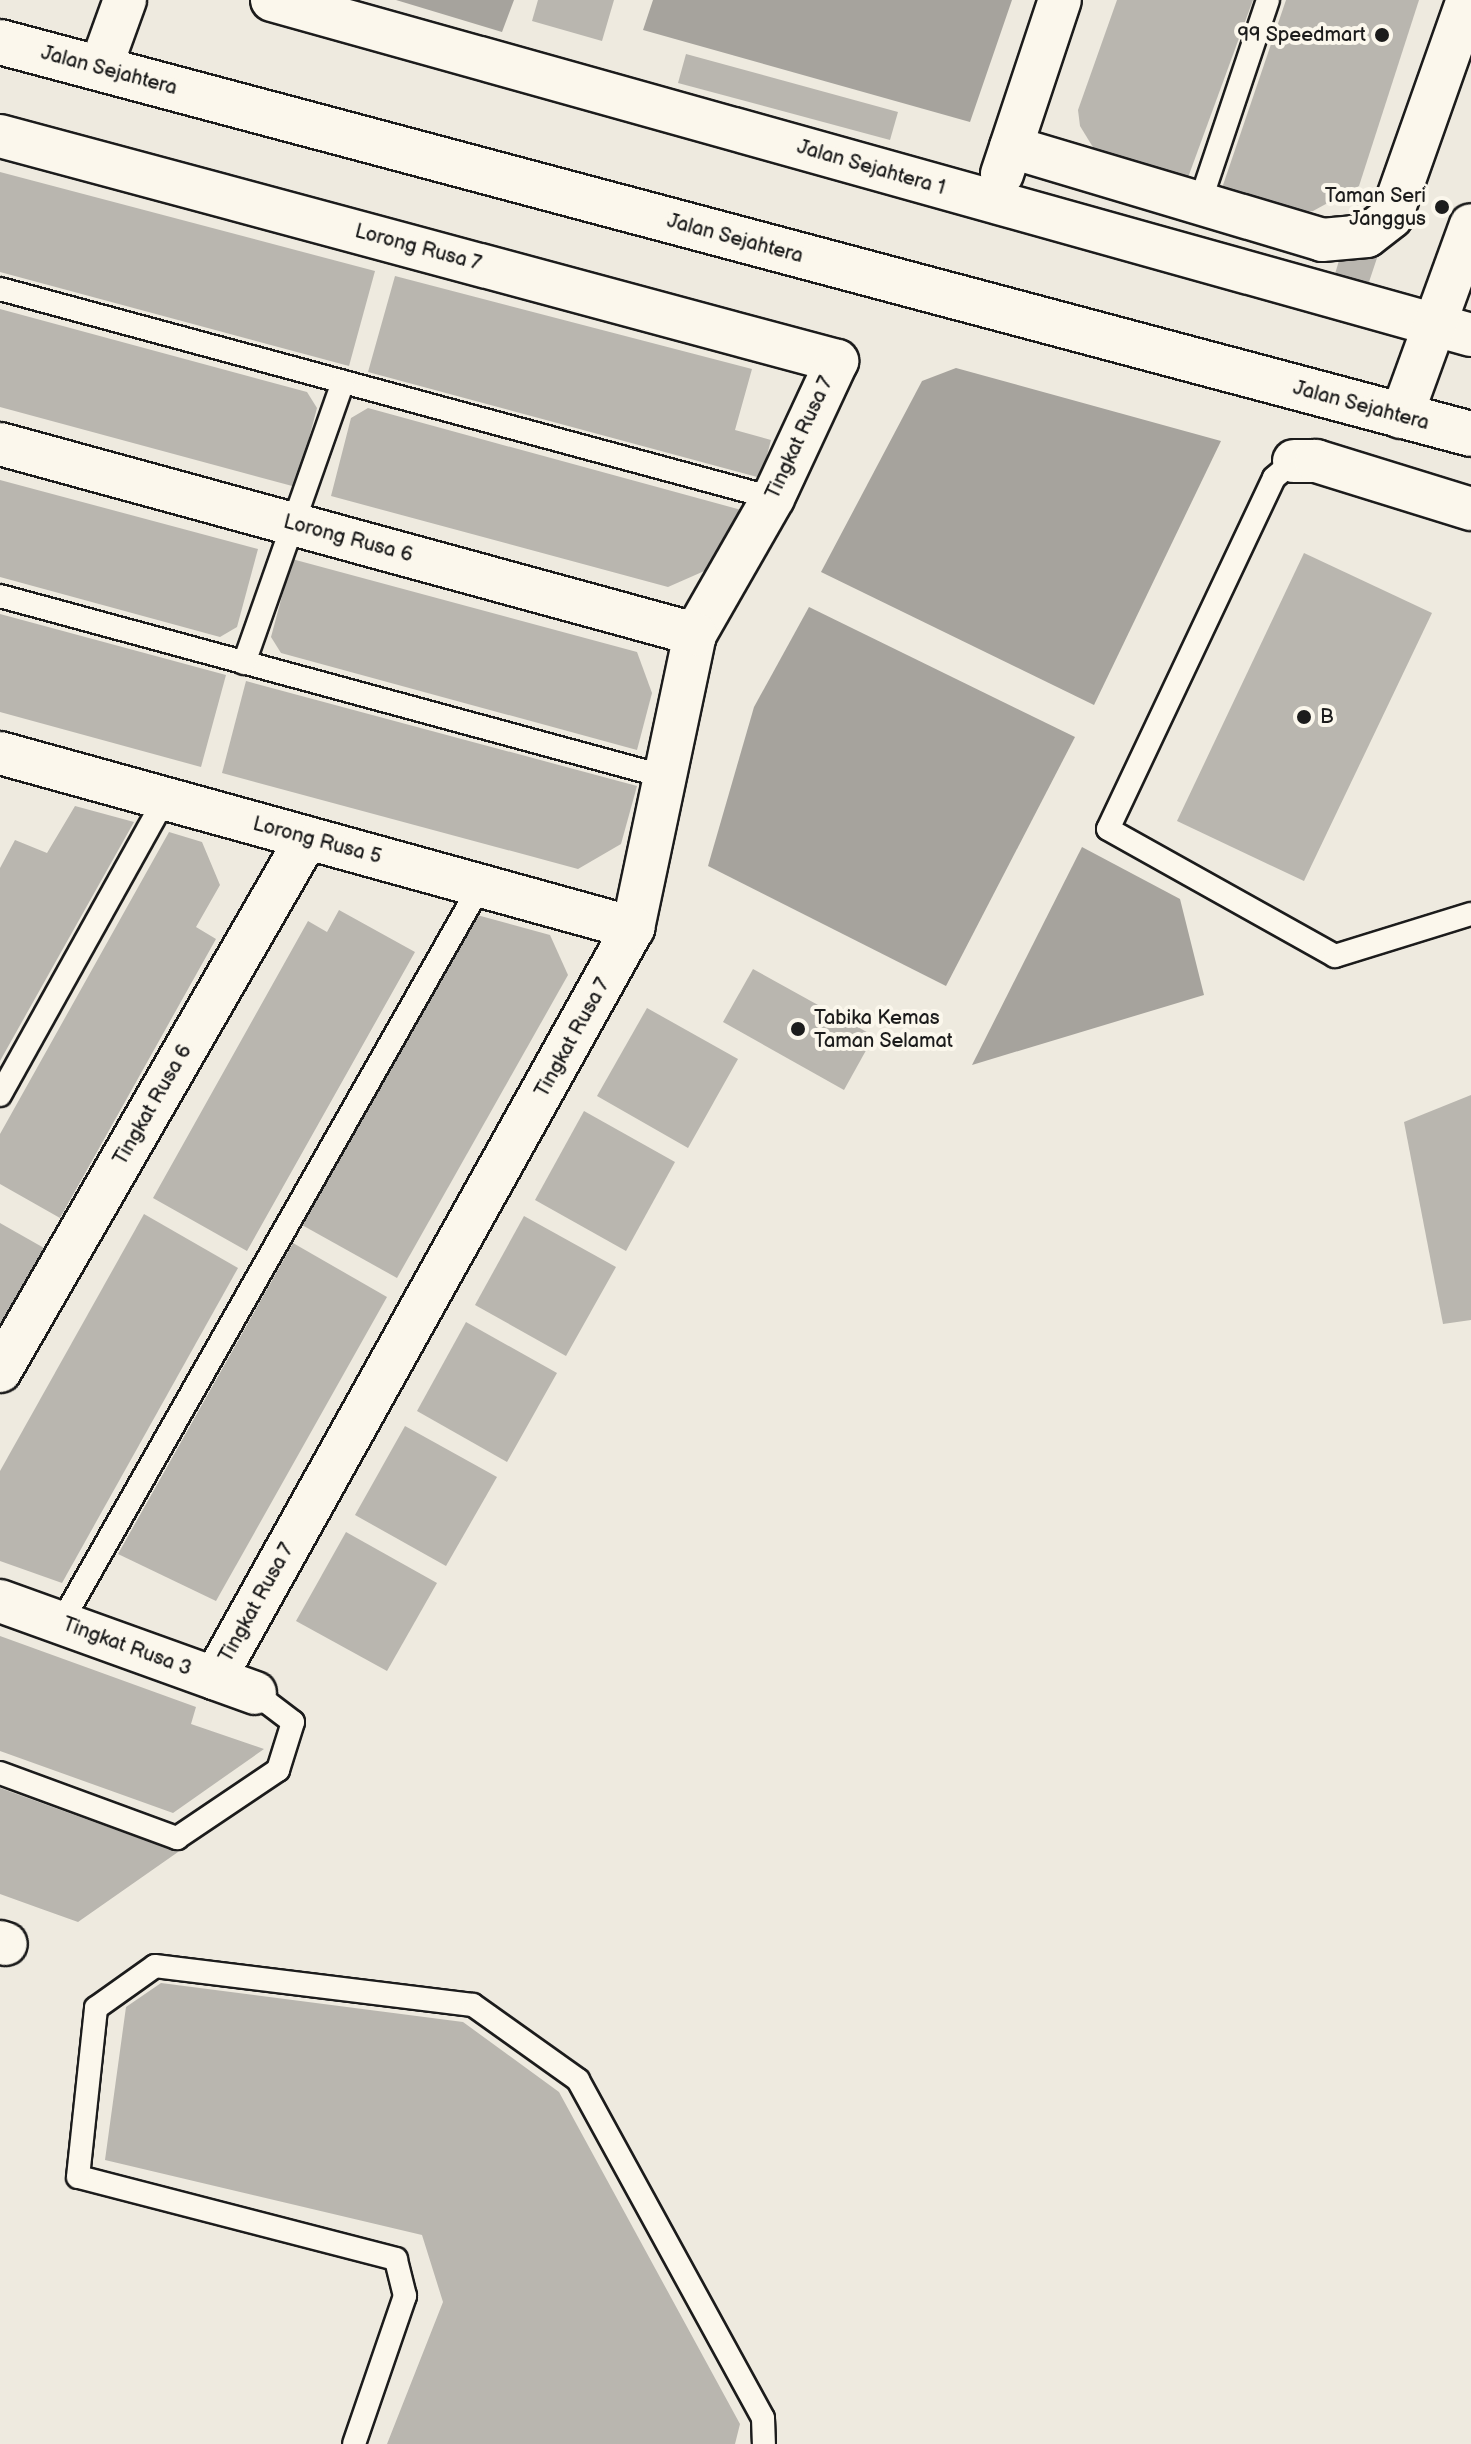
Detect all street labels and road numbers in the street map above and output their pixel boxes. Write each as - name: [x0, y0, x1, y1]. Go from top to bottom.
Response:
- street label: Jalan Sejahtera: [38, 41, 180, 101]
- street label: Jalan Sejahtera 1: [794, 135, 948, 201]
- street label: Jalan Sejahtera: [664, 209, 806, 269]
- street label: Lorong Rusa 7: [352, 220, 484, 276]
- street label: Tingkat Rusa 7: [761, 373, 839, 503]
- street label: Jalan Sejahtera: [1290, 376, 1432, 436]
- street label: Lorong Rusa 6: [281, 510, 415, 568]
- street label: Lorong Rusa 5: [250, 812, 384, 870]
- street label: Tingkat Rusa 7: [530, 974, 616, 1102]
- street label: Tingkat Rusa 6: [109, 1040, 197, 1170]
- street label: Tingkat Rusa 7: [214, 1539, 300, 1667]
- street label: Tingkat Rusa 3: [59, 1613, 195, 1681]

